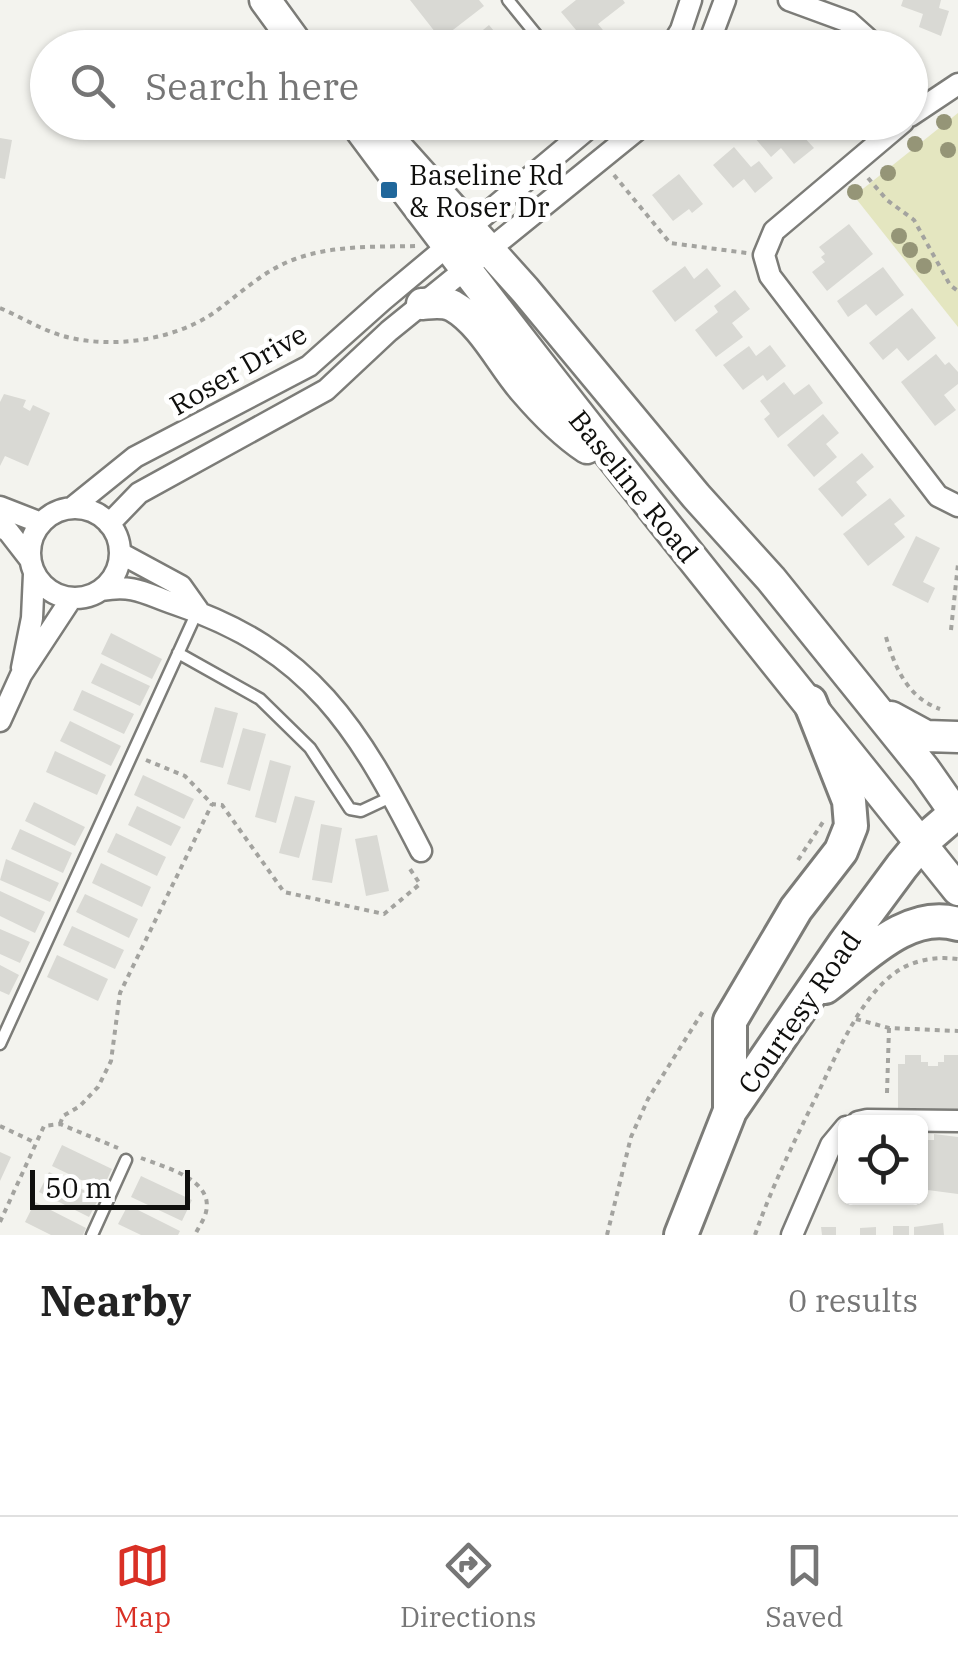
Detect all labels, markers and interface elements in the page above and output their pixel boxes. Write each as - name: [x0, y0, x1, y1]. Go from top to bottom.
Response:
- search box: [30, 30, 928, 140]
- icon: search: [65, 58, 120, 113]
- text: Search here: [145, 61, 359, 110]
- place label: Baseline Rd & Roser Dr: [409, 156, 564, 225]
- marker: Baseline Rd & Roser Dr: [378, 179, 400, 201]
- street label: Roser Drive: [163, 315, 313, 423]
- street label: Baseline Road: [561, 402, 707, 570]
- street label: Courtesy Road: [729, 923, 869, 1101]
- map controls: [838, 1115, 928, 1205]
- button: locate: [838, 1115, 928, 1205]
- scale bar: [30, 1165, 190, 1210]
- text: 50 m: [45, 1169, 112, 1206]
- text: Nearby: [40, 1273, 191, 1328]
- text: 0 results: [788, 1279, 918, 1321]
- tab: Map: [114, 1538, 171, 1635]
- tab: Directions: [400, 1538, 536, 1635]
- tab: Saved: [765, 1538, 844, 1635]

